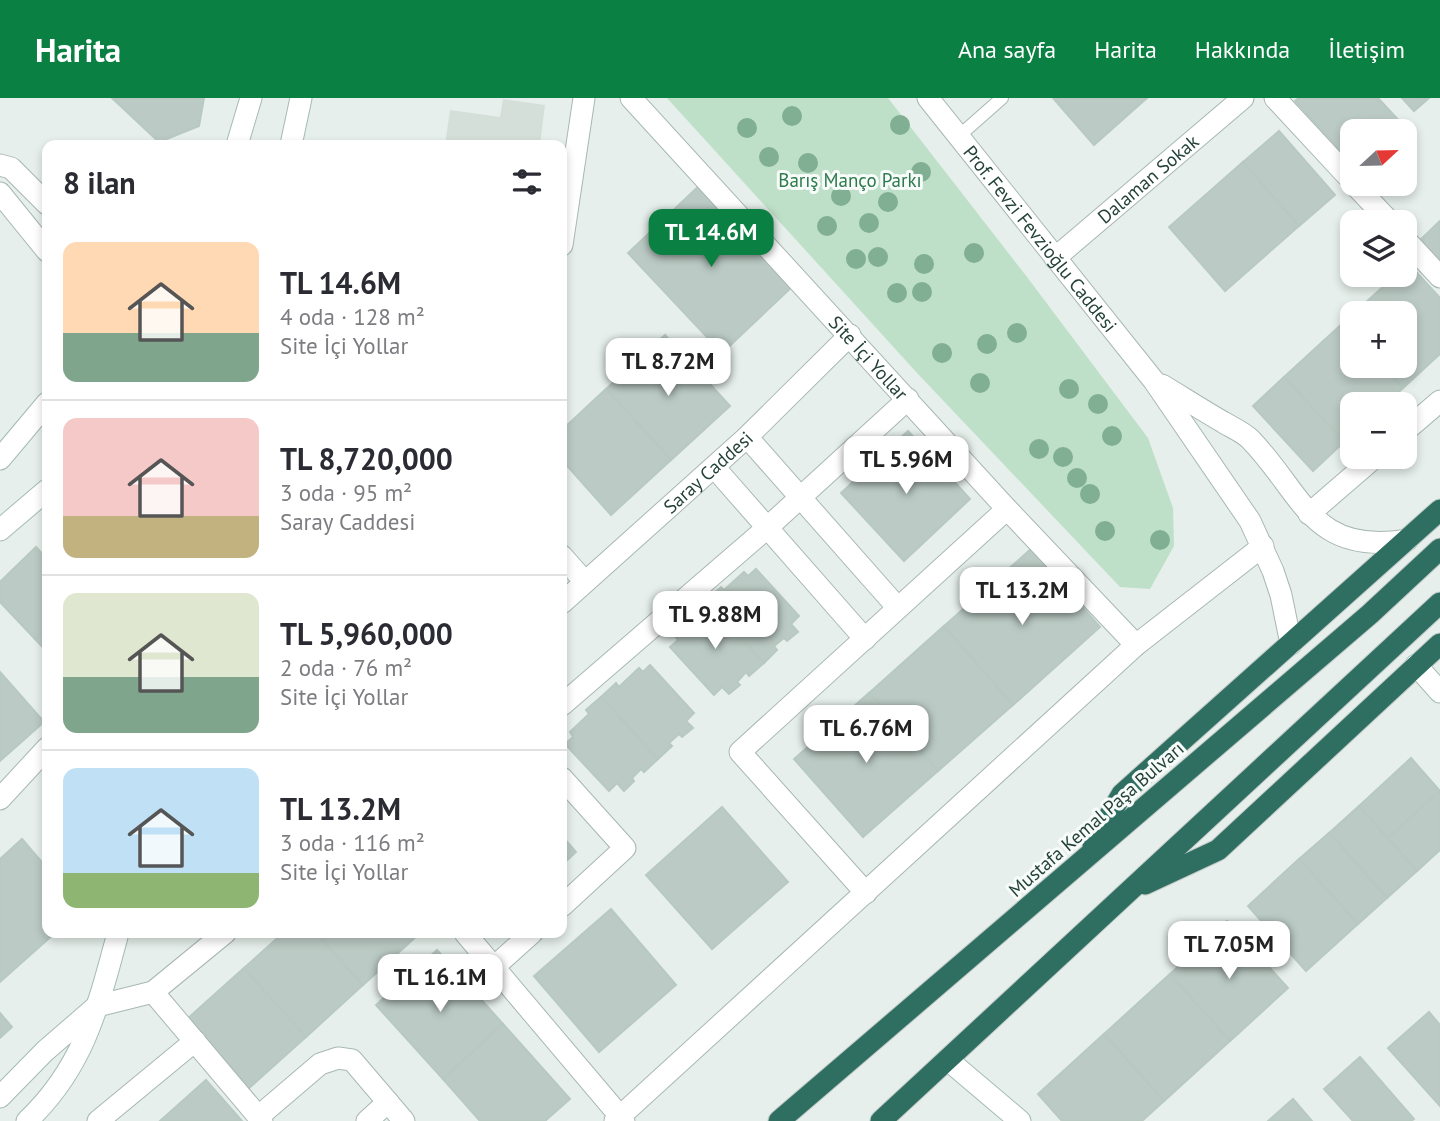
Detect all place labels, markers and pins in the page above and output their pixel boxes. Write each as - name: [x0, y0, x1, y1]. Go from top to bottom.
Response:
- pin: TL 14.6M: [639, 209, 783, 269]
- pin: TL 8.72M: [596, 338, 740, 398]
- pin: TL 5.96M: [834, 436, 978, 496]
- pin: TL 13.2M: [950, 568, 1094, 627]
- pin: TL 9.88M: [643, 592, 787, 651]
- pin: TL 6.76M: [794, 706, 938, 765]
- pin: TL 7.05M: [1157, 922, 1301, 981]
- pin: TL 16.1M: [368, 954, 512, 1014]

